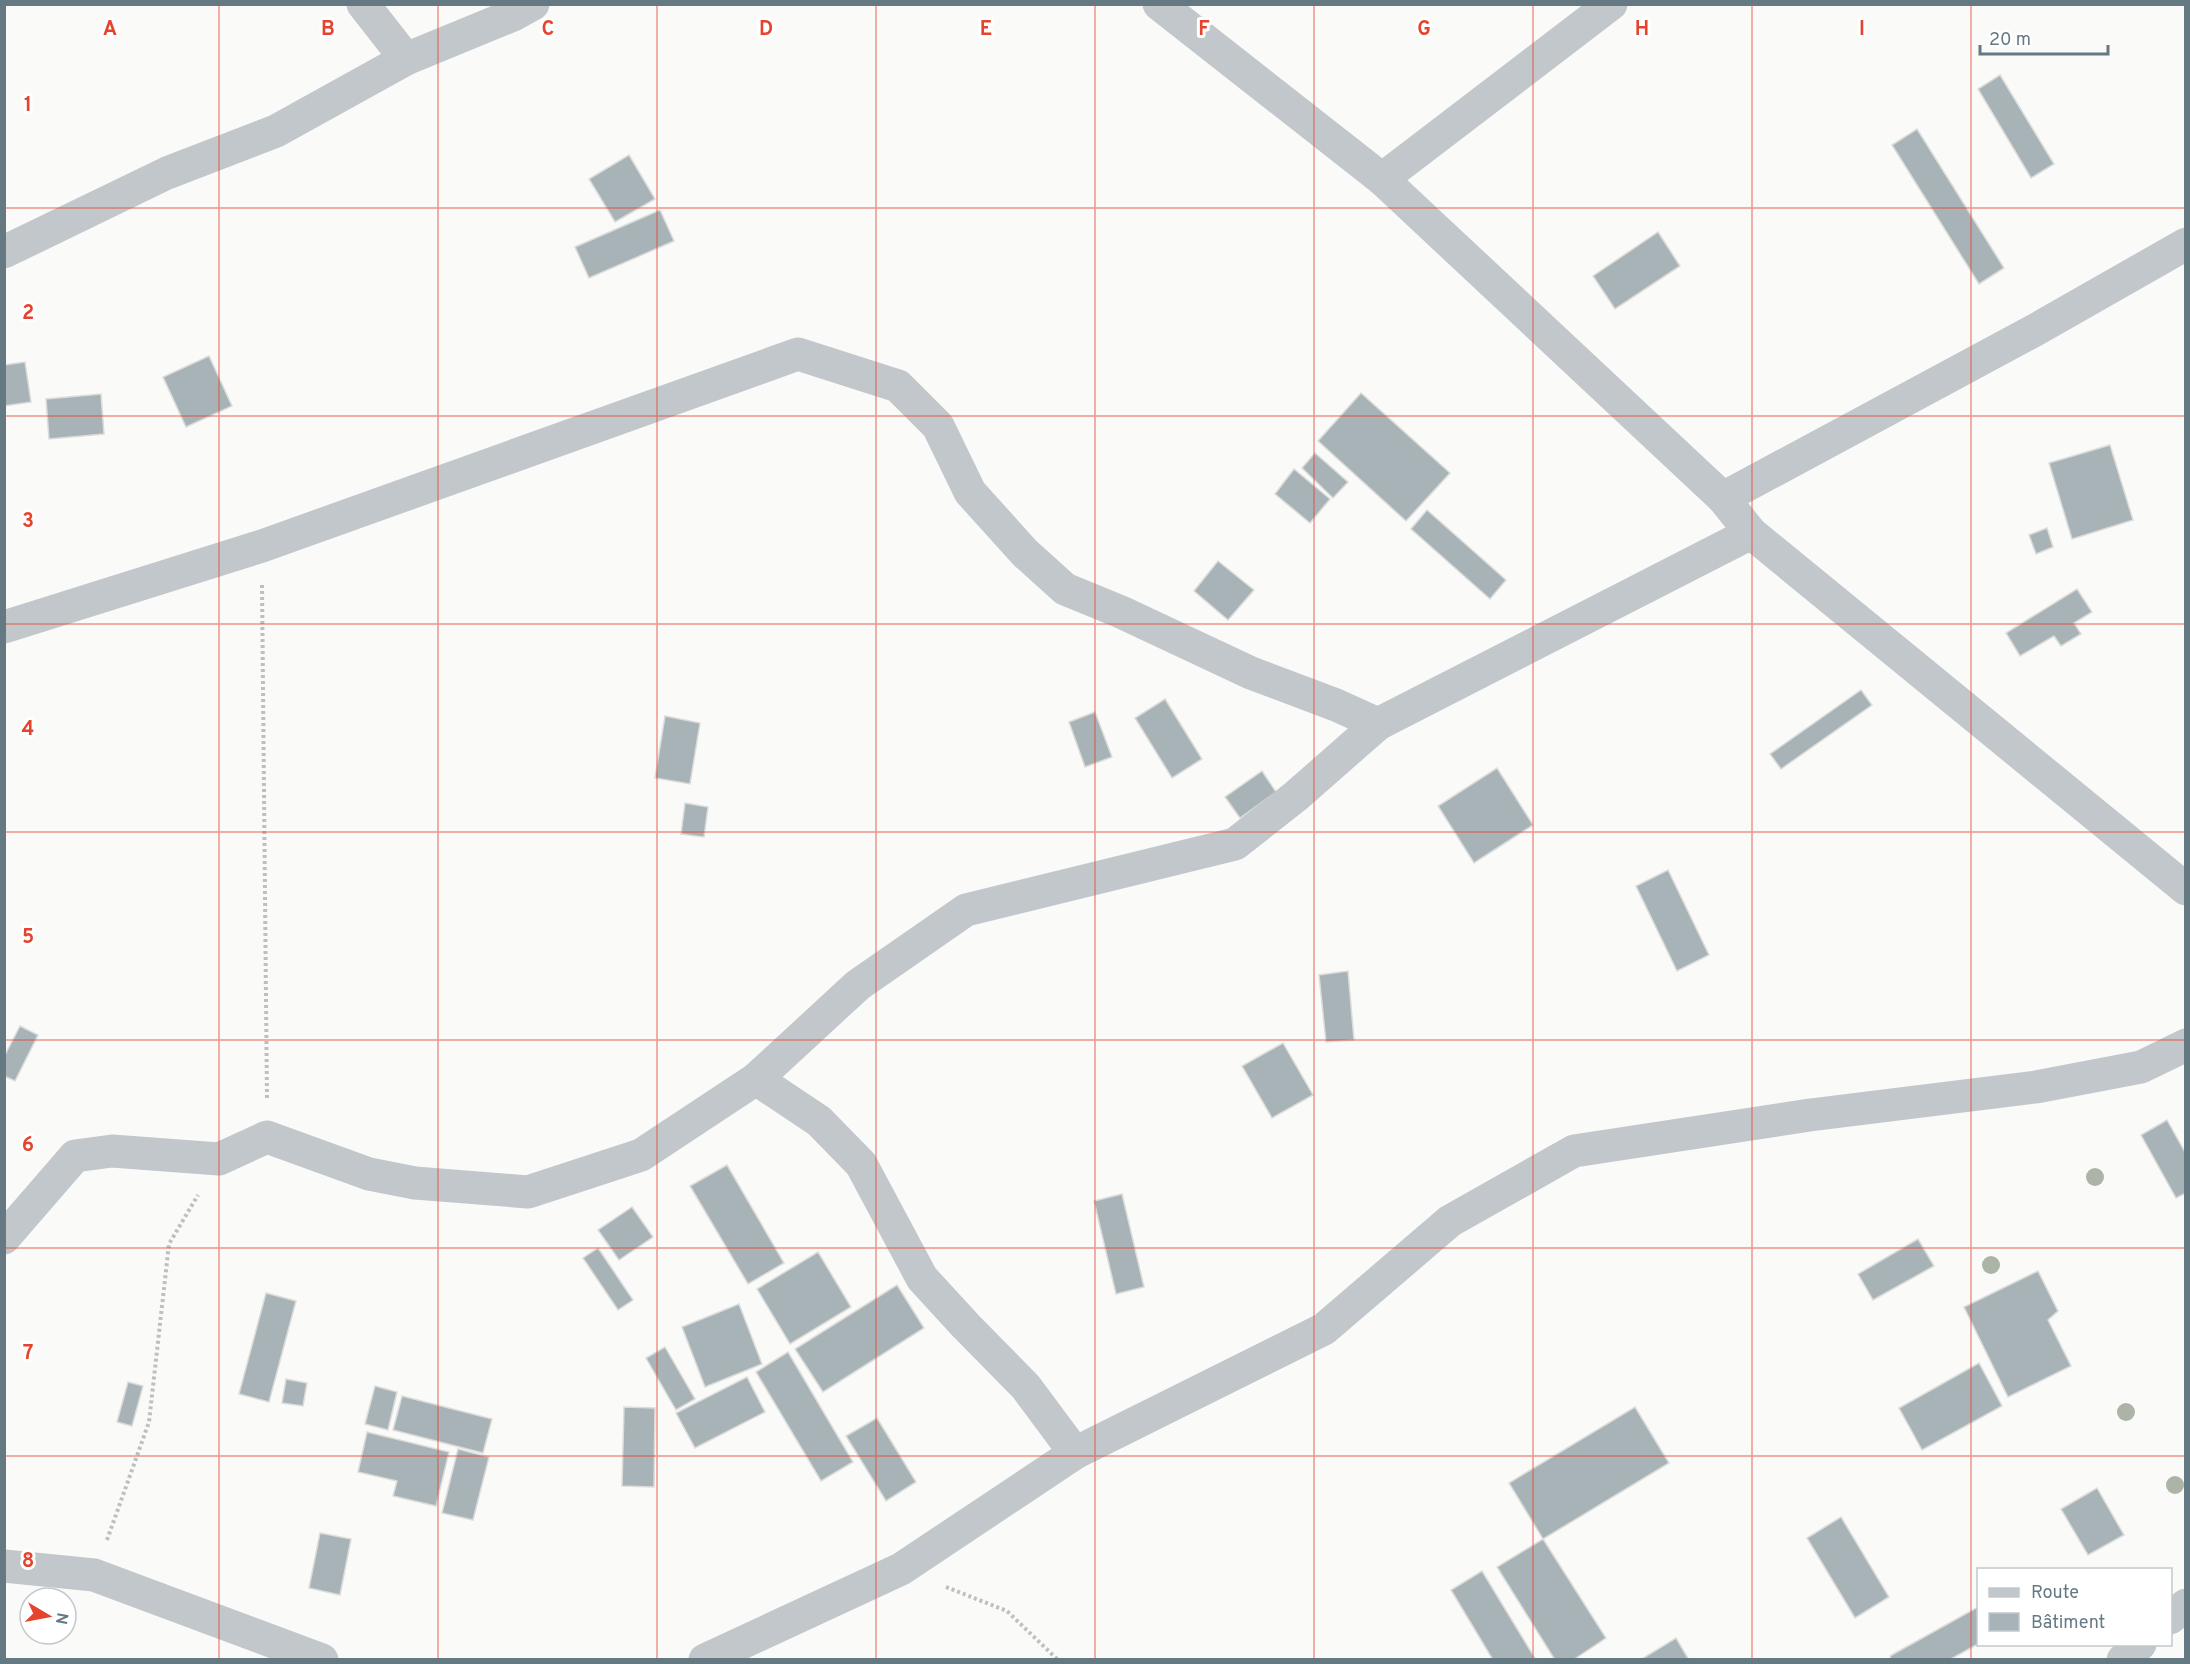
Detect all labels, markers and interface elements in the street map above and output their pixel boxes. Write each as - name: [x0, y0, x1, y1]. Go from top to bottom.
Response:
- text: A: [103, 17, 117, 43]
- text: B: [321, 17, 335, 43]
- text: C: [542, 17, 554, 43]
- text: D: [759, 17, 773, 43]
- text: E: [980, 17, 992, 43]
- text: F: [1198, 17, 1210, 43]
- text: G: [1417, 17, 1431, 43]
- text: H: [1635, 17, 1649, 43]
- text: I: [1859, 17, 1865, 43]
- scale bar: [1980, 18, 2108, 56]
- text: 20 m: [1989, 29, 2031, 52]
- text: 1: [24, 93, 32, 119]
- text: 2: [22, 301, 34, 327]
- text: 3: [22, 509, 34, 535]
- text: 4: [22, 717, 34, 743]
- text: 5: [22, 925, 34, 951]
- text: 6: [22, 1133, 34, 1159]
- text: 7: [23, 1341, 33, 1367]
- text: 8: [22, 1549, 34, 1575]
- legend: [1977, 1568, 2172, 1646]
- text: Route: [2031, 1582, 2079, 1605]
- north arrow: [18, 1586, 78, 1646]
- text: N: [50, 1611, 72, 1626]
- text: Bâtiment: [2031, 1612, 2105, 1635]

